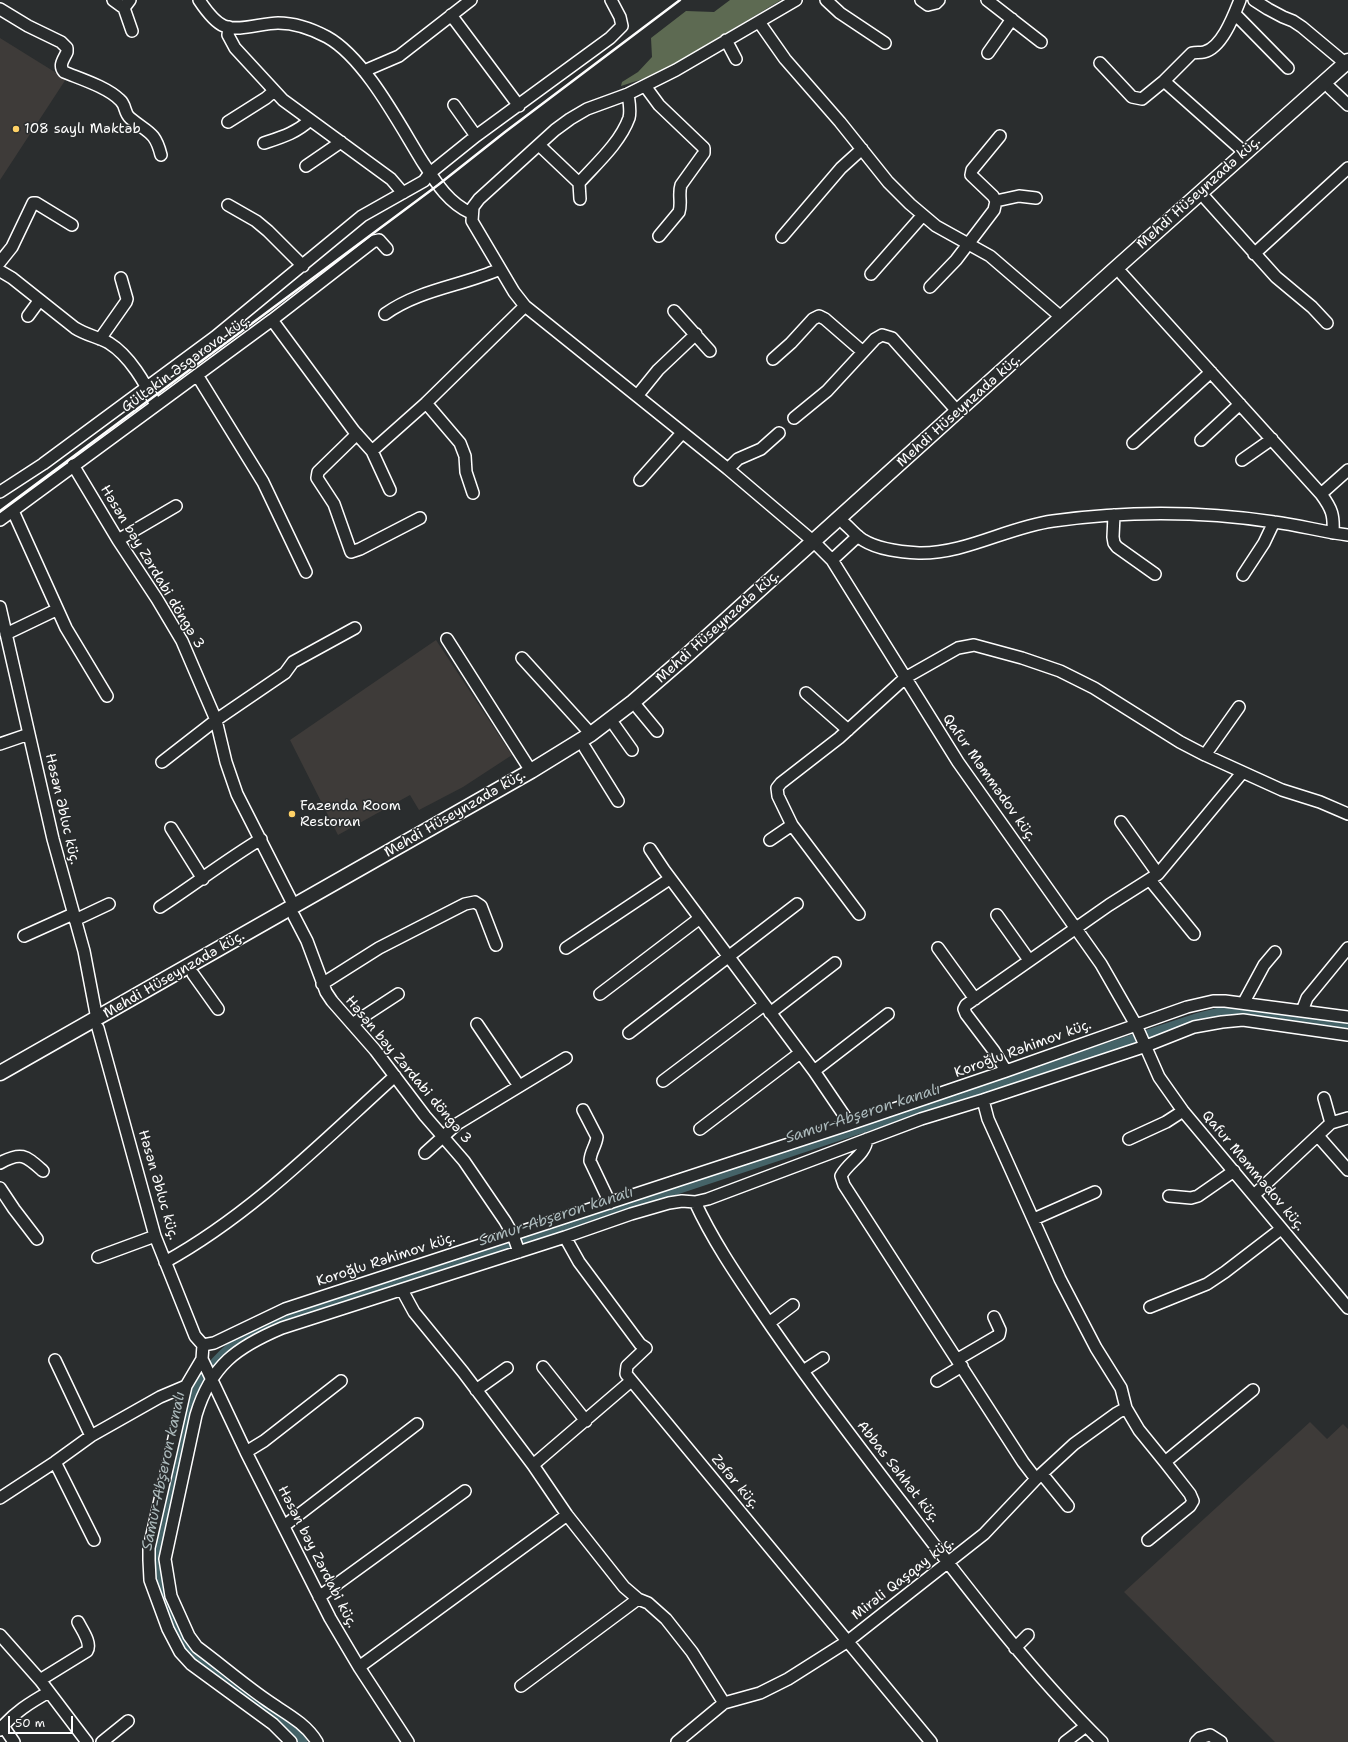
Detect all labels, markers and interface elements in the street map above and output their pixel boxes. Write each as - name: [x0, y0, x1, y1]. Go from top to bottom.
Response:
- place label: 108 saylı Məktəb: [24, 121, 141, 137]
- marker: 108 saylı Məktəb: [11, 124, 21, 134]
- street label: Mehdi Hüseynzadə küç.: [1134, 133, 1264, 253]
- street label: Gültəkin Əsgərova küç.: [119, 312, 253, 416]
- street label: Mehdi Hüseynzadə küç.: [894, 351, 1024, 471]
- street label: Həsən bəy Zərdabi döngə 3: [96, 482, 208, 652]
- street label: Mehdi Hüseynzadə küç.: [653, 567, 783, 687]
- street label: Qafur Məmmədov küç.: [939, 711, 1039, 845]
- street label: Həsən Əbluc küç.: [41, 752, 83, 866]
- street label: Mehdi Hüseynzadə küç.: [381, 767, 529, 861]
- place label: Fazenda Room Restoran: [300, 798, 401, 830]
- marker: Fazenda Room Restoran: [287, 809, 297, 819]
- street label: Mehdi Hüseynzadə küç.: [100, 928, 248, 1022]
- street label: Həsən bəy Zərdabi döngə 3: [341, 993, 475, 1147]
- street label: Koroğlu Rəhimov küç.: [952, 1016, 1094, 1082]
- water label: Samur-Abşeron kanalı: [783, 1080, 943, 1148]
- street label: Qafur Məmmədov küç.: [1198, 1108, 1308, 1234]
- street label: Həsən Əbluc küç.: [134, 1128, 182, 1242]
- water label: Samur-Abşeron kanalı: [476, 1183, 636, 1251]
- street label: Koroğlu Rəhimov küç.: [315, 1230, 457, 1290]
- water label: Samur-Abşeron kanalı: [138, 1390, 190, 1552]
- street label: Abbas Səhhət küç.: [853, 1418, 943, 1526]
- street label: Zəfər küç.: [707, 1451, 763, 1513]
- street label: Həsən bəy Zərdabi küç.: [274, 1483, 360, 1631]
- street label: Mirəli Qaşqay küç.: [849, 1534, 957, 1624]
- scale bar: [10, 1708, 75, 1734]
- text: 50 m: [15, 1715, 45, 1731]

